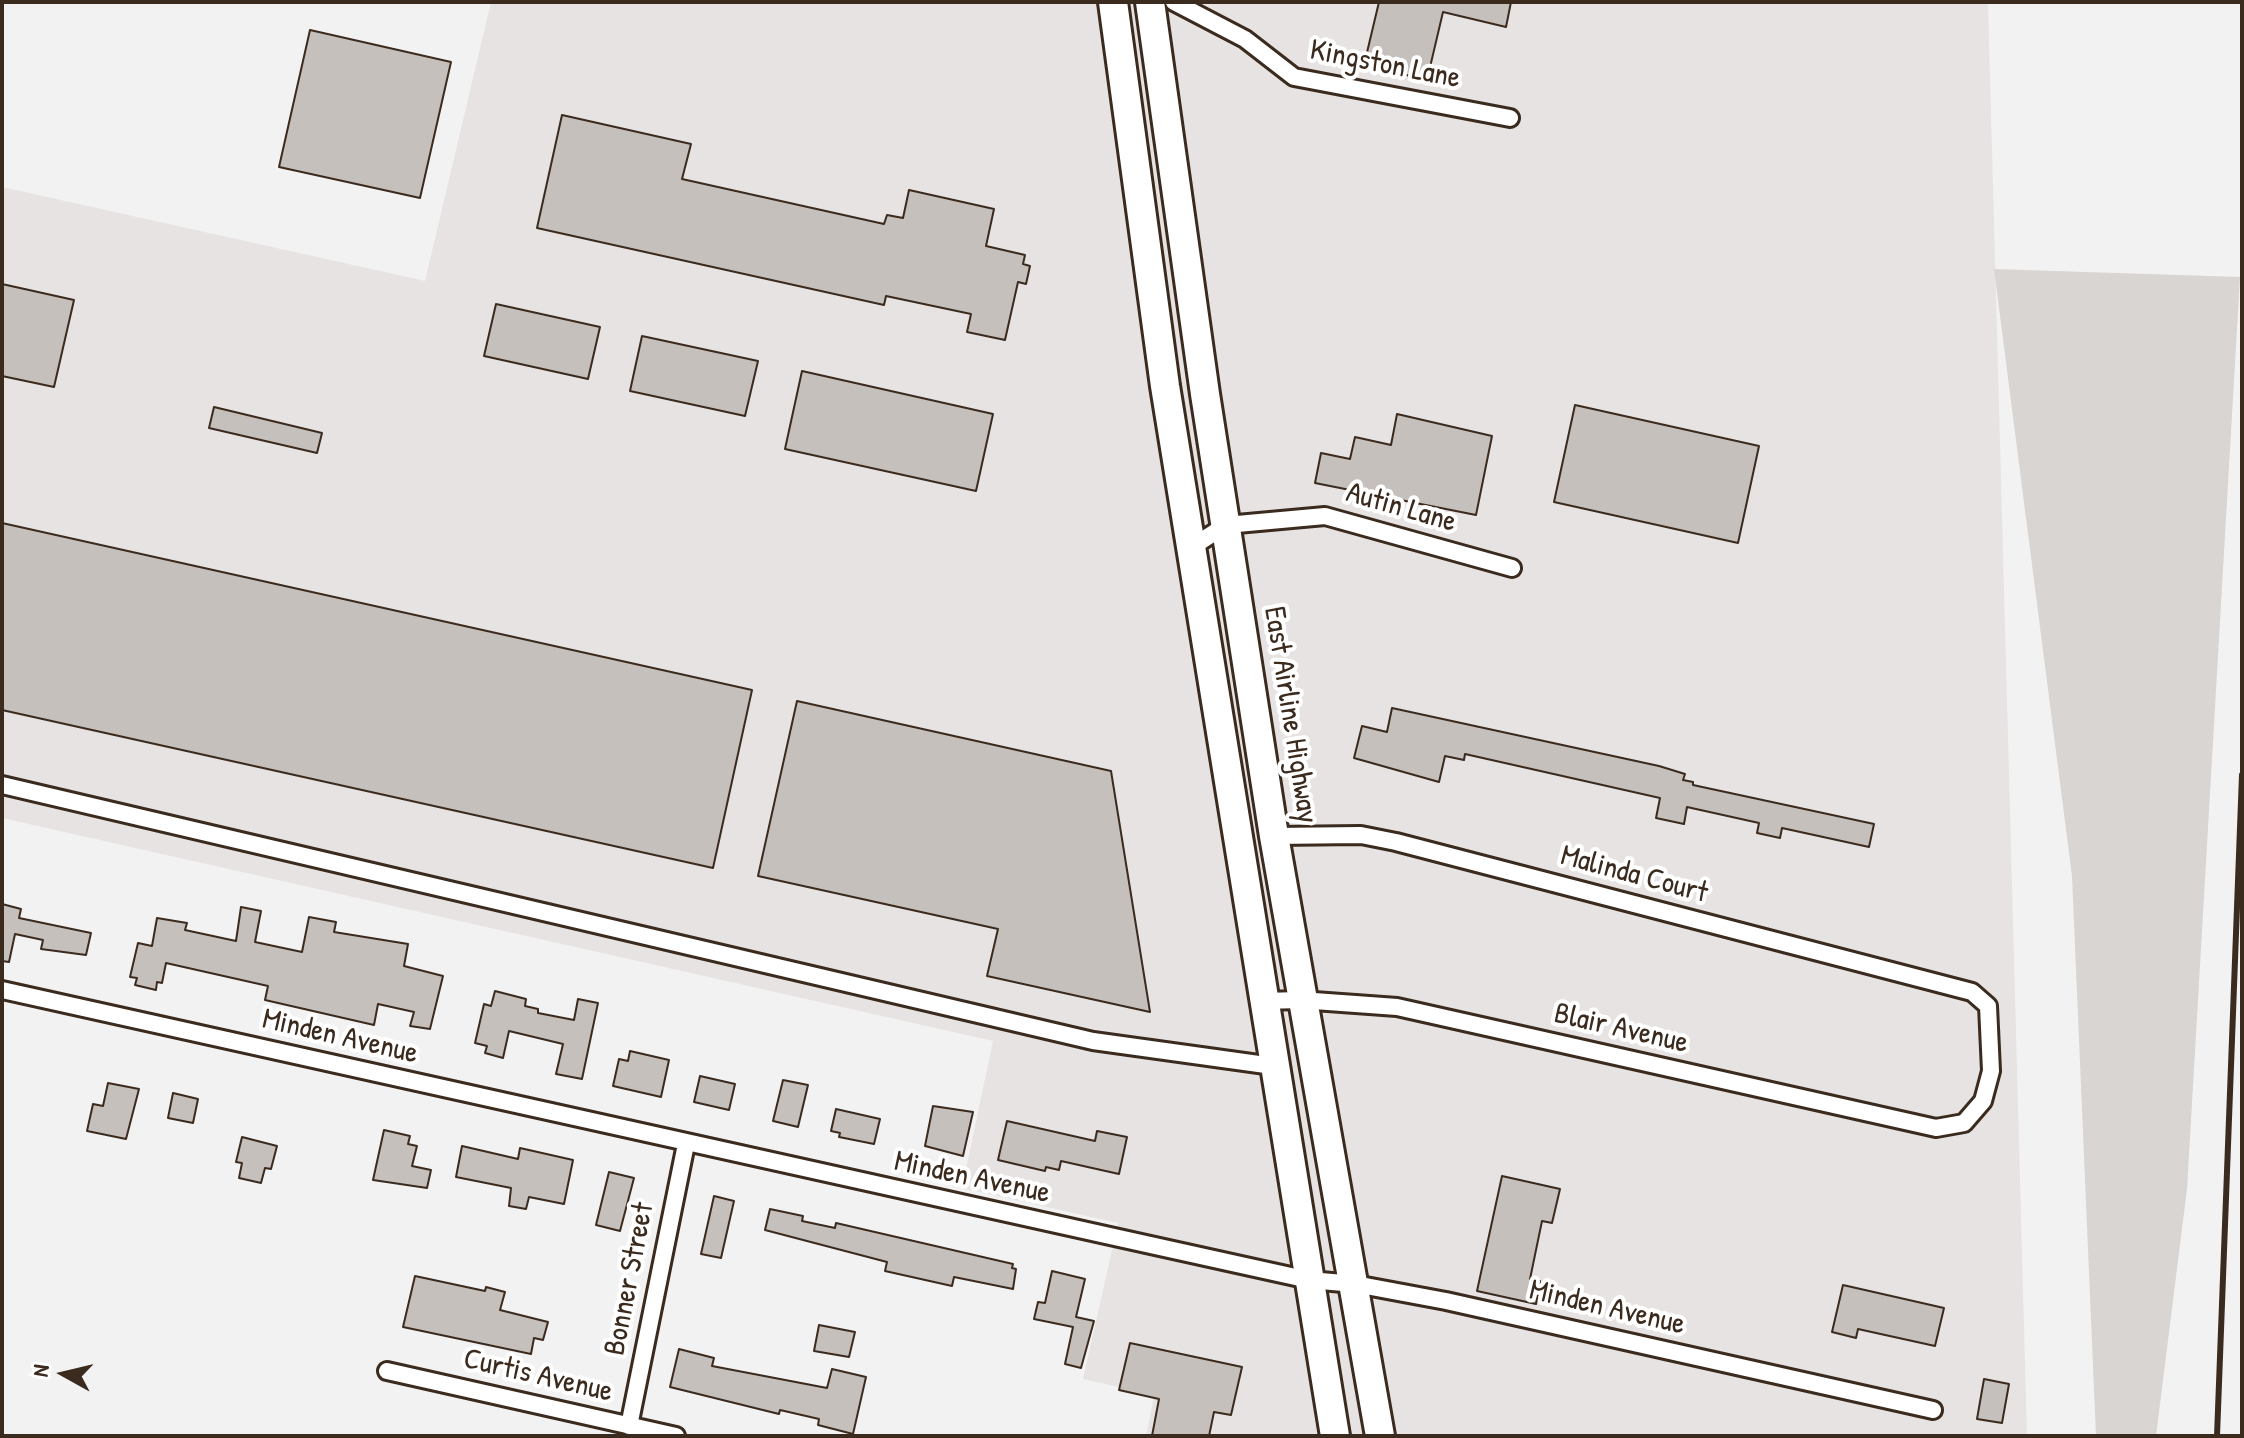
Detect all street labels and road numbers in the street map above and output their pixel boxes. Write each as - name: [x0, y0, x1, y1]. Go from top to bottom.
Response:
- street label: Kingston Lane: [1307, 33, 1463, 97]
- street label: Autin Lane: [1342, 475, 1460, 541]
- street label: East Airline Highway: [1255, 604, 1325, 826]
- street label: Malinda Court: [1557, 838, 1711, 912]
- street label: Blair Avenue: [1551, 996, 1691, 1062]
- street label: Minden Avenue: [259, 1002, 421, 1072]
- street label: Minden Avenue: [891, 1144, 1053, 1212]
- street label: Bonner Street: [598, 1200, 662, 1358]
- street label: Minden Avenue: [1526, 1273, 1688, 1343]
- street label: Curtis Avenue: [460, 1341, 616, 1411]

